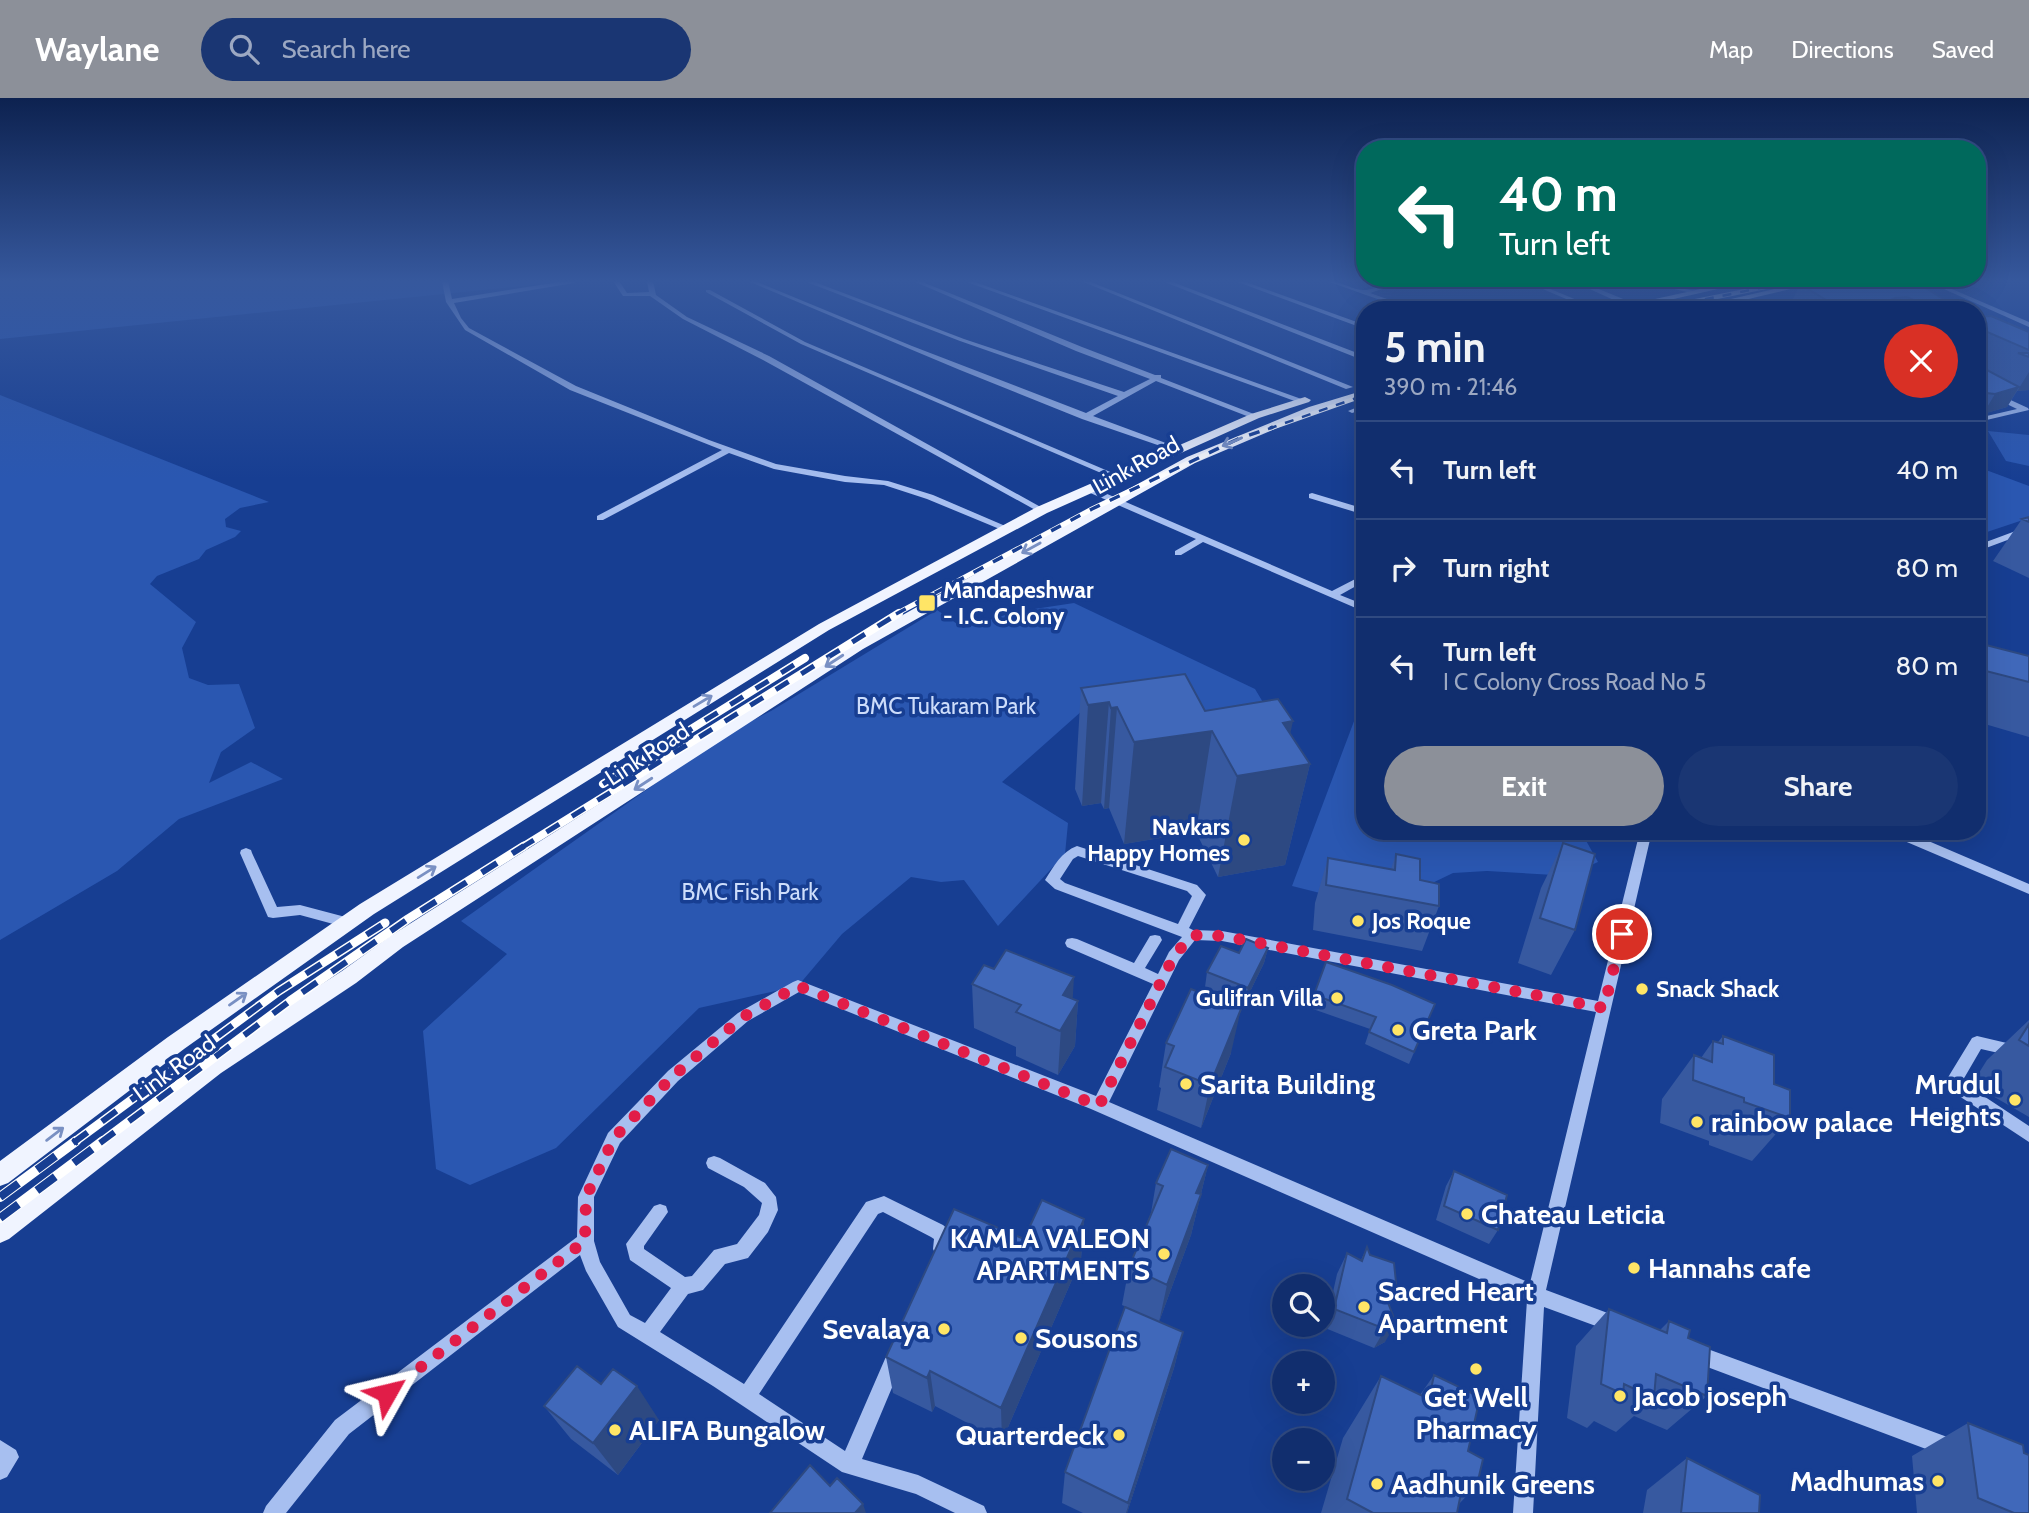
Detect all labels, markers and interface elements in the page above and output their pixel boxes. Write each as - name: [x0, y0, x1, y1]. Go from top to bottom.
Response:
- search box: [201, 18, 691, 81]
- text: Waylane: [35, 29, 159, 69]
- icon: search: [225, 30, 263, 68]
- text: Search here: [281, 33, 411, 65]
- text: Map: [1709, 35, 1753, 64]
- text: Directions: [1791, 35, 1894, 64]
- text: Saved: [1932, 35, 1994, 64]
- text: 40 m: [1499, 164, 1618, 223]
- icon: left: [1384, 168, 1475, 259]
- text: Turn left: [1499, 224, 1610, 263]
- text: 5 min: [1384, 321, 1486, 373]
- button: close: [1884, 324, 1958, 398]
- text: 390 m · 21:46: [1384, 373, 1517, 401]
- street label: Link Road: [1088, 430, 1184, 500]
- one-way arrow: [1222, 436, 1243, 449]
- icon: left: [1384, 451, 1422, 489]
- text: Turn left: [1443, 454, 1536, 486]
- text: 40 m: [1896, 454, 1958, 486]
- one-way arrow: [1022, 541, 1042, 555]
- icon: right: [1384, 549, 1422, 587]
- text: Turn right: [1443, 552, 1549, 584]
- text: 80 m: [1895, 552, 1958, 584]
- place label: Mandapeshwar - I.C. Colony: [943, 576, 1094, 630]
- marker: Mandapeshwar - I.C. Colony: [917, 593, 937, 613]
- text: Turn left: [1443, 636, 1536, 668]
- icon: left: [1384, 647, 1422, 685]
- text: 80 m: [1895, 650, 1958, 682]
- one-way arrow: [825, 654, 844, 669]
- text: I C Colony Cross Road No 5: [1443, 668, 1706, 696]
- park label: BMC Tukaram Park: [856, 692, 1037, 720]
- one-way arrow: [693, 693, 713, 707]
- street label: Link Road: [600, 716, 694, 792]
- button: Exit: [1384, 746, 1664, 826]
- button: Share: [1678, 746, 1958, 826]
- one-way arrow: [633, 778, 653, 792]
- place label: Navkars Happy Homes: [1087, 813, 1230, 867]
- marker: Navkars Happy Homes: [1236, 832, 1252, 848]
- one-way arrow: [416, 865, 436, 879]
- park label: BMC Fish Park: [682, 878, 819, 906]
- pin: [1592, 904, 1652, 964]
- place label: Jos Roque: [1371, 907, 1471, 935]
- marker: Jos Roque: [1350, 913, 1366, 929]
- icon: arrive: [1603, 915, 1641, 953]
- place label: Snack Shack: [1656, 975, 1780, 1003]
- marker: Snack Shack: [1634, 981, 1650, 997]
- place label: Gulifran Villa: [1196, 984, 1324, 1012]
- marker: Gulifran Villa: [1329, 990, 1345, 1006]
- one-way arrow: [228, 992, 247, 1006]
- place label: Greta Park: [1412, 1013, 1537, 1047]
- marker: Greta Park: [1390, 1022, 1406, 1038]
- street label: Link Road: [127, 1029, 221, 1107]
- place label: Sarita Building: [1200, 1067, 1375, 1101]
- place label: Mrudul Heights: [1909, 1067, 2001, 1133]
- marker: Sarita Building: [1178, 1076, 1194, 1092]
- marker: Mrudul Heights: [2007, 1092, 2023, 1108]
- place label: rainbow palace: [1711, 1105, 1893, 1139]
- marker: rainbow palace: [1689, 1114, 1705, 1130]
- one-way arrow: [45, 1127, 64, 1142]
- place label: Chateau Leticia: [1481, 1197, 1665, 1231]
- marker: Chateau Leticia: [1459, 1206, 1475, 1222]
- place label: KAMLA VALEON APARTMENTS: [950, 1221, 1150, 1287]
- marker: KAMLA VALEON APARTMENTS: [1156, 1246, 1172, 1262]
- place label: Hannahs cafe: [1648, 1251, 1811, 1285]
- marker: Hannahs cafe: [1626, 1260, 1642, 1276]
- map controls: [1272, 1274, 1335, 1491]
- button: search: [1272, 1274, 1335, 1337]
- place label: Sacred Heart Apartment: [1378, 1274, 1534, 1340]
- marker: Sacred Heart Apartment: [1356, 1299, 1372, 1315]
- place label: Sevalaya: [822, 1312, 930, 1346]
- marker: Sevalaya: [936, 1321, 952, 1337]
- place label: Sousons: [1035, 1321, 1138, 1355]
- marker: Sousons: [1013, 1330, 1029, 1346]
- button: +: [1272, 1351, 1335, 1414]
- position arrow: [350, 1356, 424, 1430]
- marker: Get Well Pharmacy: [1468, 1361, 1484, 1377]
- place label: Jacob joseph: [1633, 1379, 1787, 1413]
- place label: Get Well Pharmacy: [1415, 1380, 1537, 1446]
- marker: Jacob joseph: [1612, 1388, 1628, 1404]
- place label: ALIFA Bungalow: [629, 1413, 826, 1447]
- place label: Quarterdeck: [955, 1418, 1105, 1452]
- marker: ALIFA Bungalow: [607, 1422, 623, 1438]
- marker: Quarterdeck: [1111, 1427, 1127, 1443]
- button: −: [1272, 1428, 1335, 1491]
- place label: Madhumas: [1790, 1464, 1924, 1498]
- place label: Aadhunik Greens: [1391, 1467, 1595, 1501]
- marker: Madhumas: [1930, 1473, 1946, 1489]
- marker: Aadhunik Greens: [1369, 1476, 1385, 1492]

